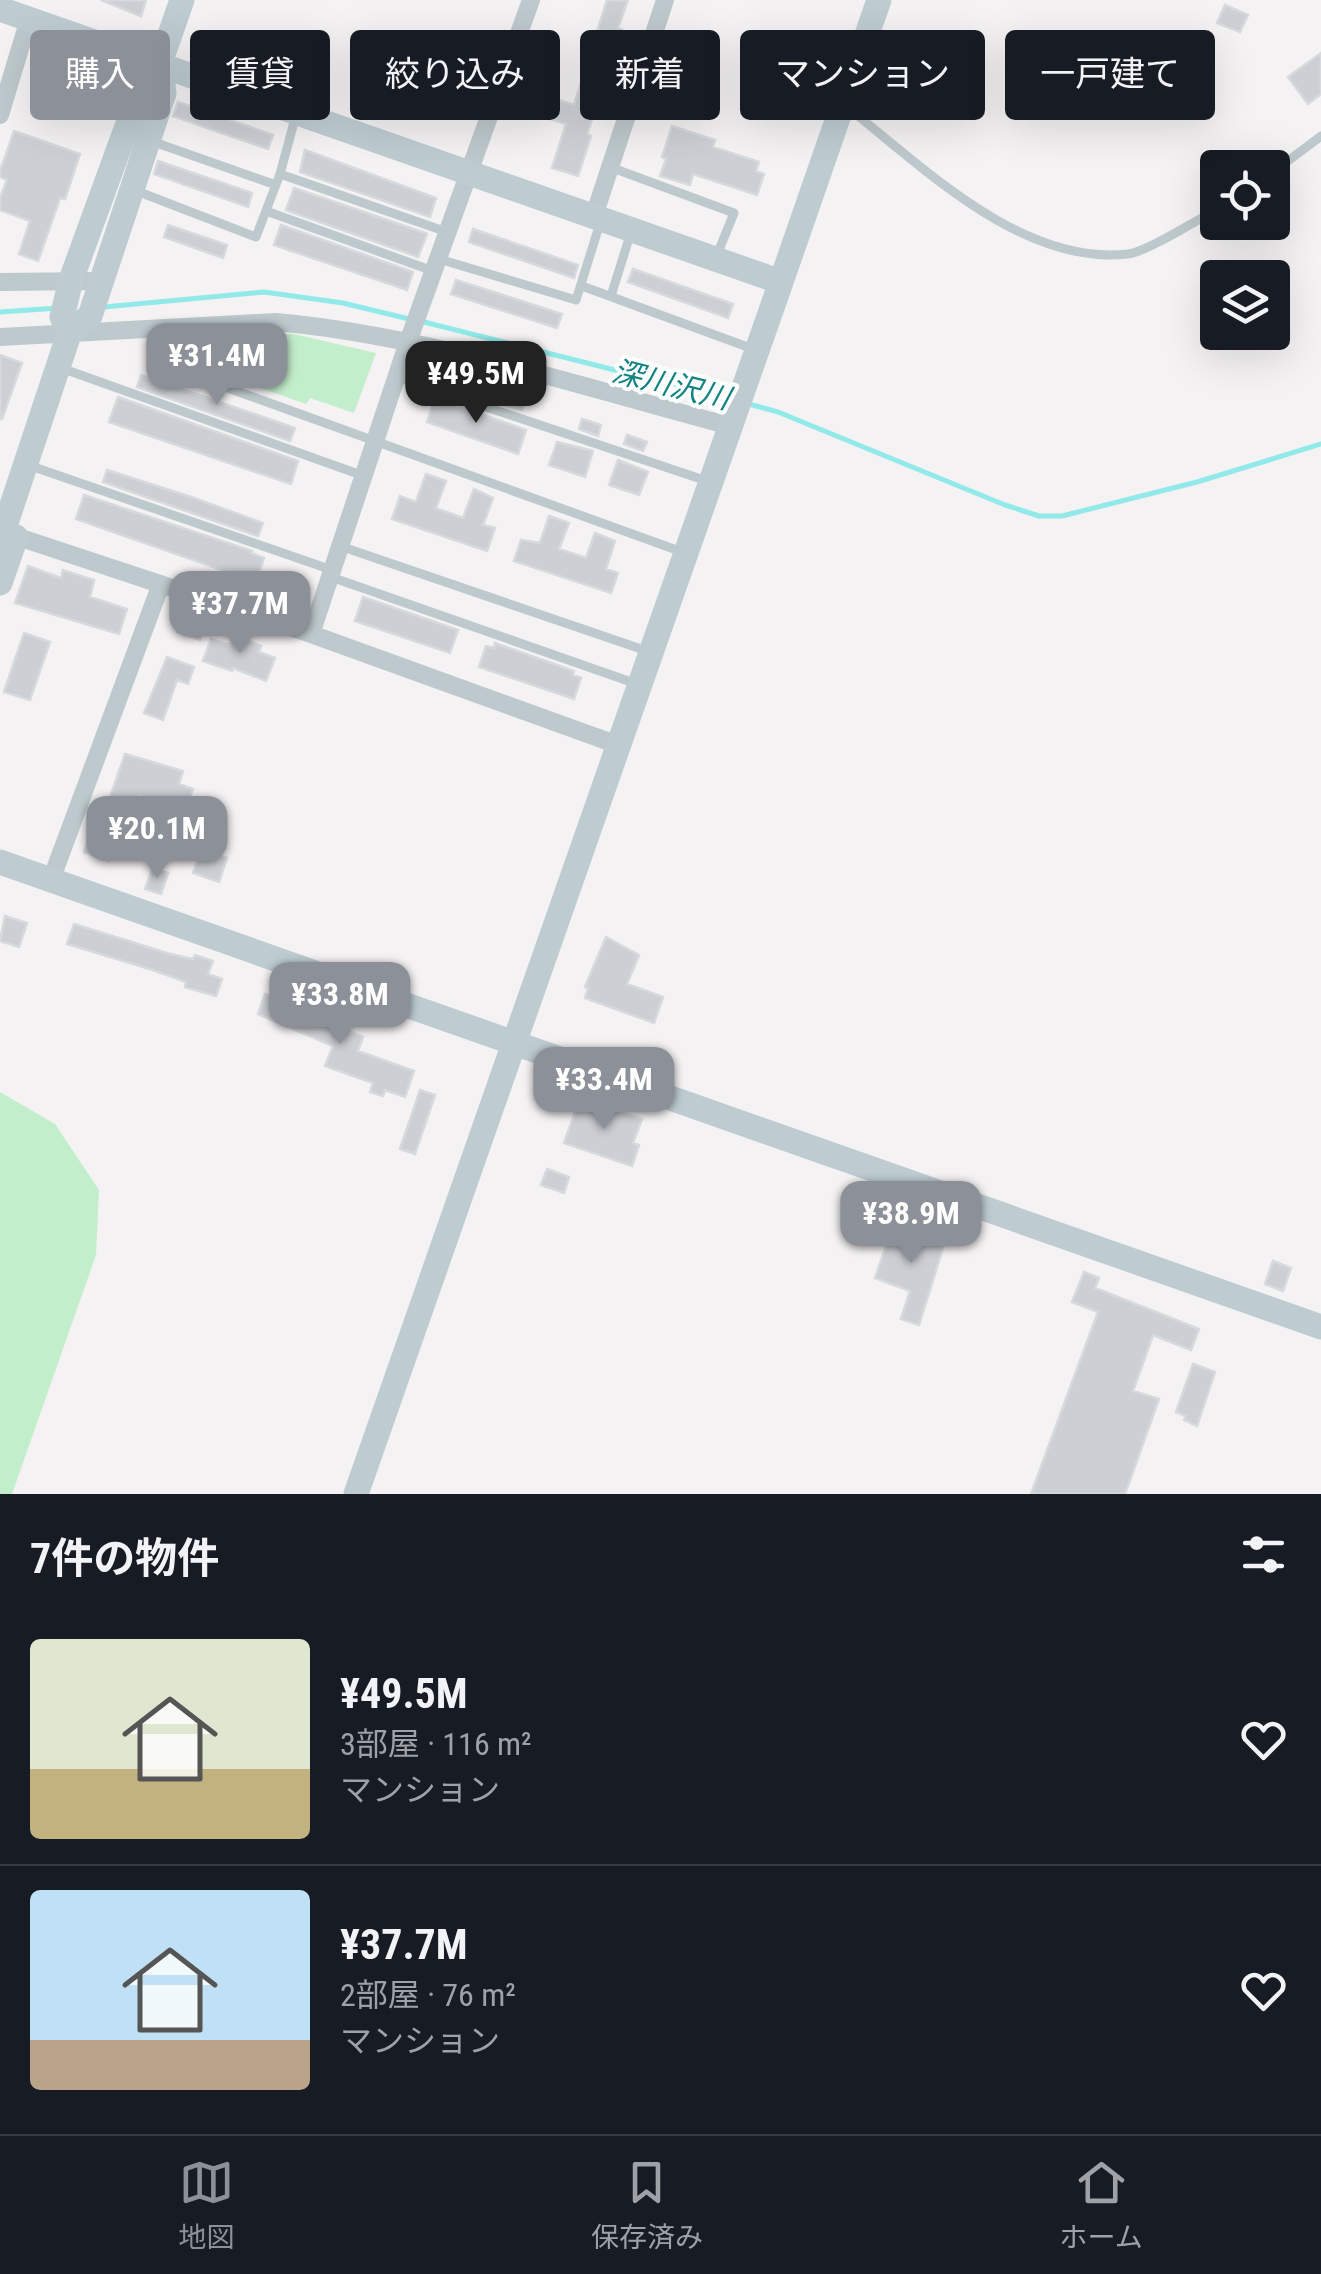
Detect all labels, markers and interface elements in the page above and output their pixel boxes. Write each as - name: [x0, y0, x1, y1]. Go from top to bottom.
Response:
- chip: 購入: [30, 30, 170, 120]
- chip: 賃貸: [190, 30, 330, 120]
- chip: 絞り込み: [350, 30, 560, 120]
- chip: 新着: [580, 30, 720, 120]
- chip: マンション: [740, 30, 985, 120]
- chip: 一戸建て: [1005, 30, 1215, 120]
- map controls: [1200, 150, 1290, 350]
- button: locate: [1200, 150, 1290, 240]
- button: layers: [1200, 260, 1290, 350]
- pin: ¥31.4M: [136, 323, 298, 408]
- text: ¥31.4M: [168, 336, 266, 374]
- pin: ¥49.5M: [395, 341, 557, 426]
- water label: 深川沢川: [609, 353, 736, 417]
- text: ¥49.5M: [427, 354, 525, 392]
- pin: ¥37.7M: [159, 571, 321, 656]
- text: ¥37.7M: [191, 584, 289, 622]
- pin: ¥20.1M: [76, 796, 238, 881]
- text: ¥20.1M: [108, 809, 206, 847]
- pin: ¥33.8M: [259, 962, 421, 1047]
- text: ¥33.8M: [291, 975, 389, 1013]
- pin: ¥33.4M: [523, 1047, 685, 1132]
- text: ¥33.4M: [555, 1060, 653, 1098]
- pin: ¥38.9M: [830, 1181, 992, 1266]
- text: ¥38.9M: [862, 1194, 960, 1232]
- icon: filters: [1236, 1527, 1291, 1582]
- text: 7件の物件: [30, 1534, 219, 1583]
- text: ¥49.5M: [340, 1669, 468, 1718]
- icon: home: [110, 1679, 230, 1799]
- icon: heart: [1236, 1712, 1291, 1767]
- text: 3部屋 · 116 m²: [340, 1725, 532, 1763]
- text: マンション: [340, 1771, 500, 1809]
- text: ¥37.7M: [340, 1920, 468, 1969]
- icon: home: [110, 1930, 230, 2050]
- icon: heart: [1236, 1963, 1291, 2018]
- text: 2部屋 · 76 m²: [340, 1976, 516, 2014]
- text: マンション: [340, 2022, 500, 2060]
- tab: 地図: [178, 2155, 234, 2255]
- tab: 保存済み: [591, 2155, 703, 2255]
- tab: ホーム: [1060, 2155, 1143, 2255]

